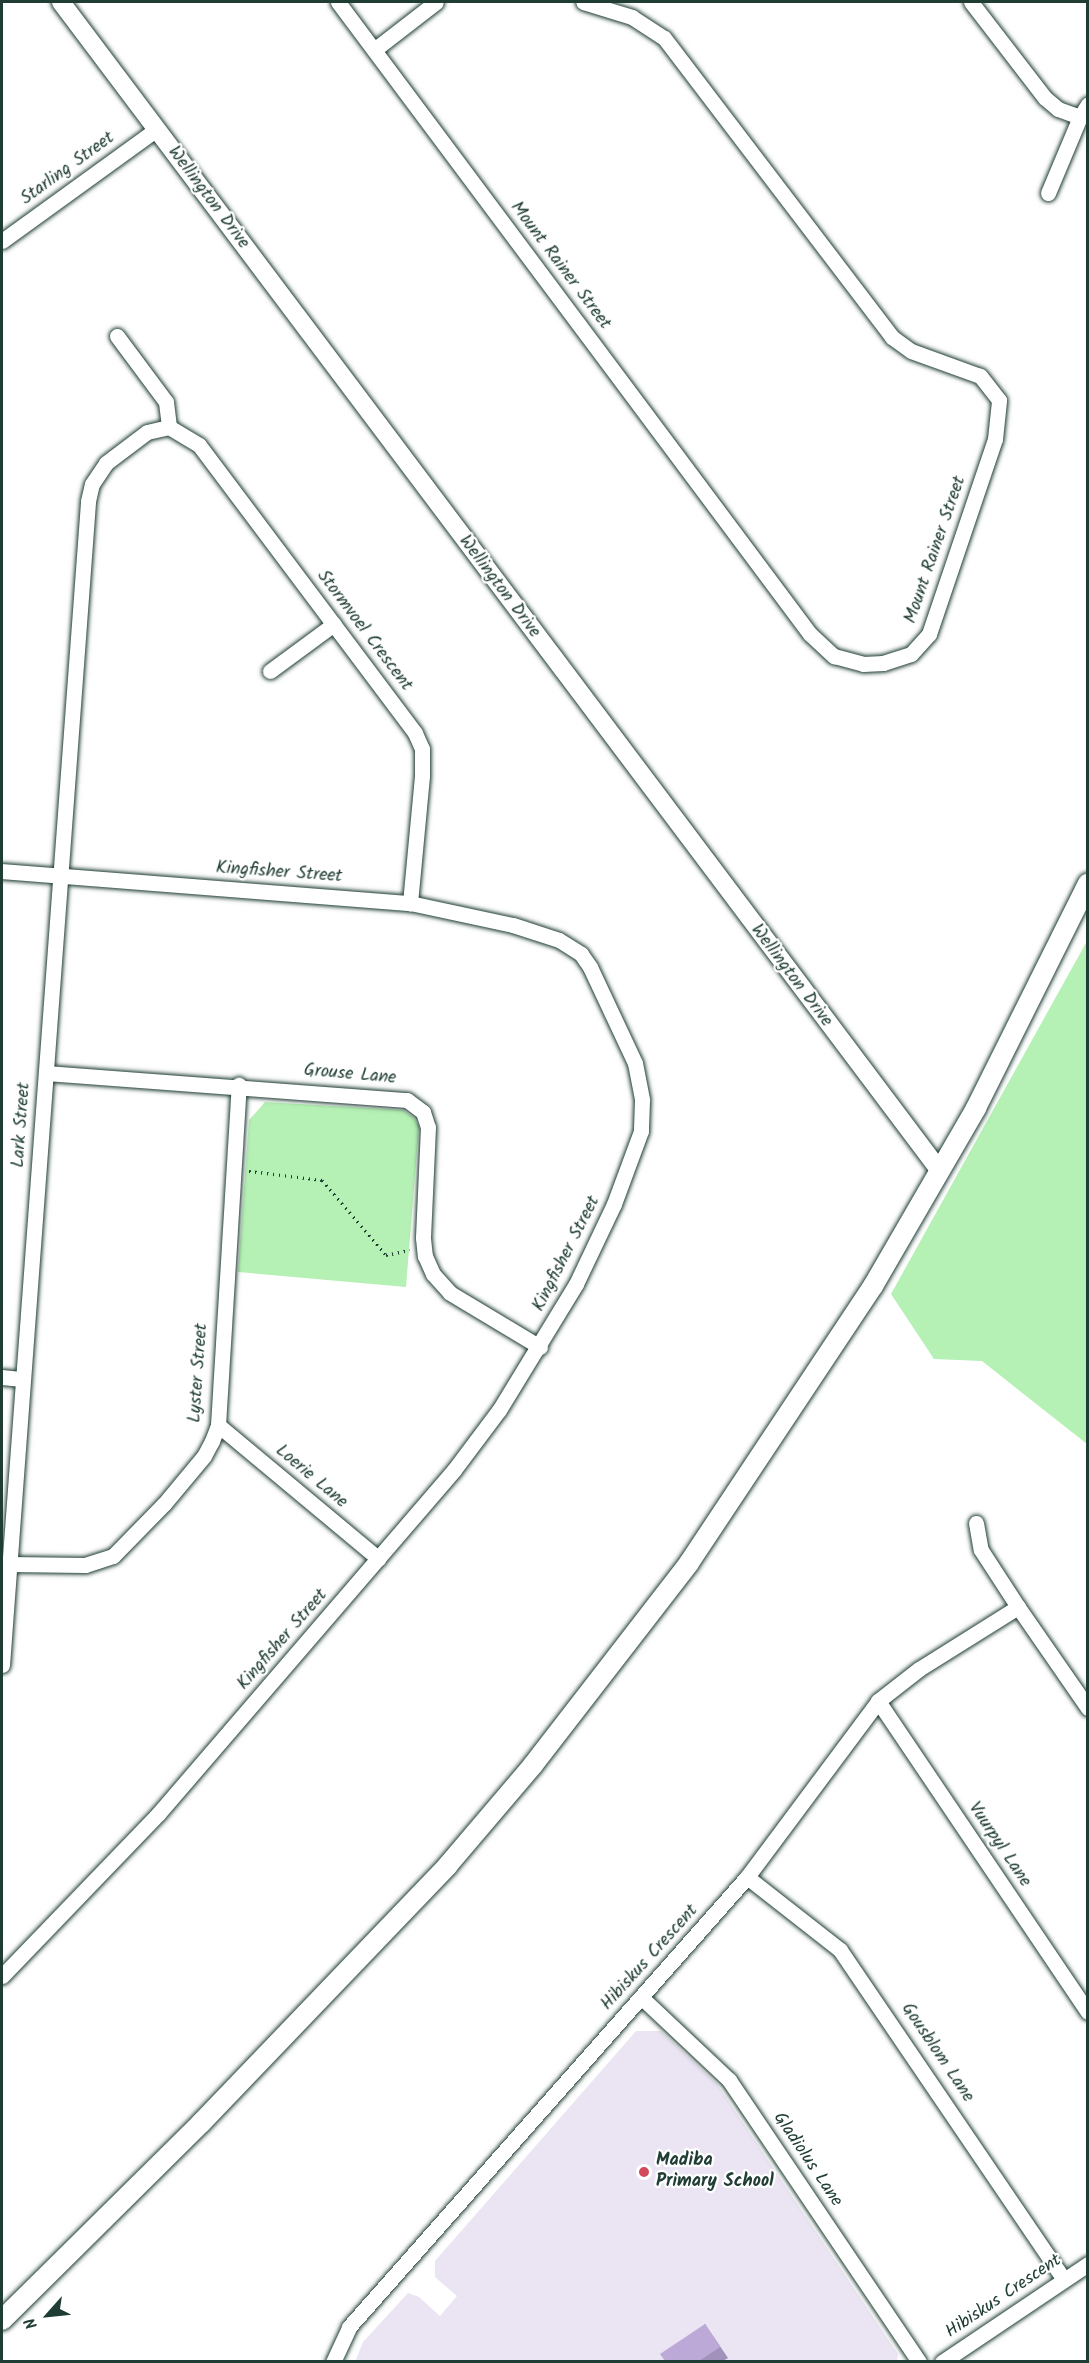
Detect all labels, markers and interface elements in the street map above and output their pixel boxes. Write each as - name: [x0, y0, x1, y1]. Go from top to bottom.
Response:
- street label: Starling Street: [17, 128, 119, 210]
- street label: Wellington Drive: [162, 142, 254, 254]
- street label: Mount Rainer Street: [505, 198, 615, 334]
- street label: Mount Rainer Street: [901, 473, 971, 627]
- street label: Wellington Drive: [453, 531, 545, 643]
- street label: Stormvoel Crescent: [312, 566, 416, 696]
- street label: Kingfisher Street: [215, 858, 343, 888]
- street label: Wellington Drive: [745, 920, 837, 1032]
- street label: Grouse Lane: [303, 1060, 397, 1090]
- street label: Lark Street: [8, 1082, 36, 1168]
- street label: Kingfisher Street: [529, 1193, 605, 1315]
- street label: Lyster Street: [185, 1322, 213, 1424]
- street label: Loerie Lane: [271, 1441, 351, 1513]
- street label: Kingfisher Street: [233, 1585, 333, 1695]
- street label: Vuurpyl Lane: [963, 1799, 1035, 1891]
- street label: Hibiskus Crescent: [597, 1901, 703, 2015]
- street label: Gousblom Lane: [896, 1999, 978, 2107]
- street label: Gladiolus Lane: [768, 2109, 846, 2211]
- place label: Madiba Primary School: [656, 2151, 774, 2194]
- marker: Madiba Primary School: [637, 2165, 651, 2179]
- street label: Hibiskus Crescent: [942, 2250, 1066, 2344]
- north arrow: [18, 2285, 78, 2345]
- text: N: [18, 2313, 45, 2334]

